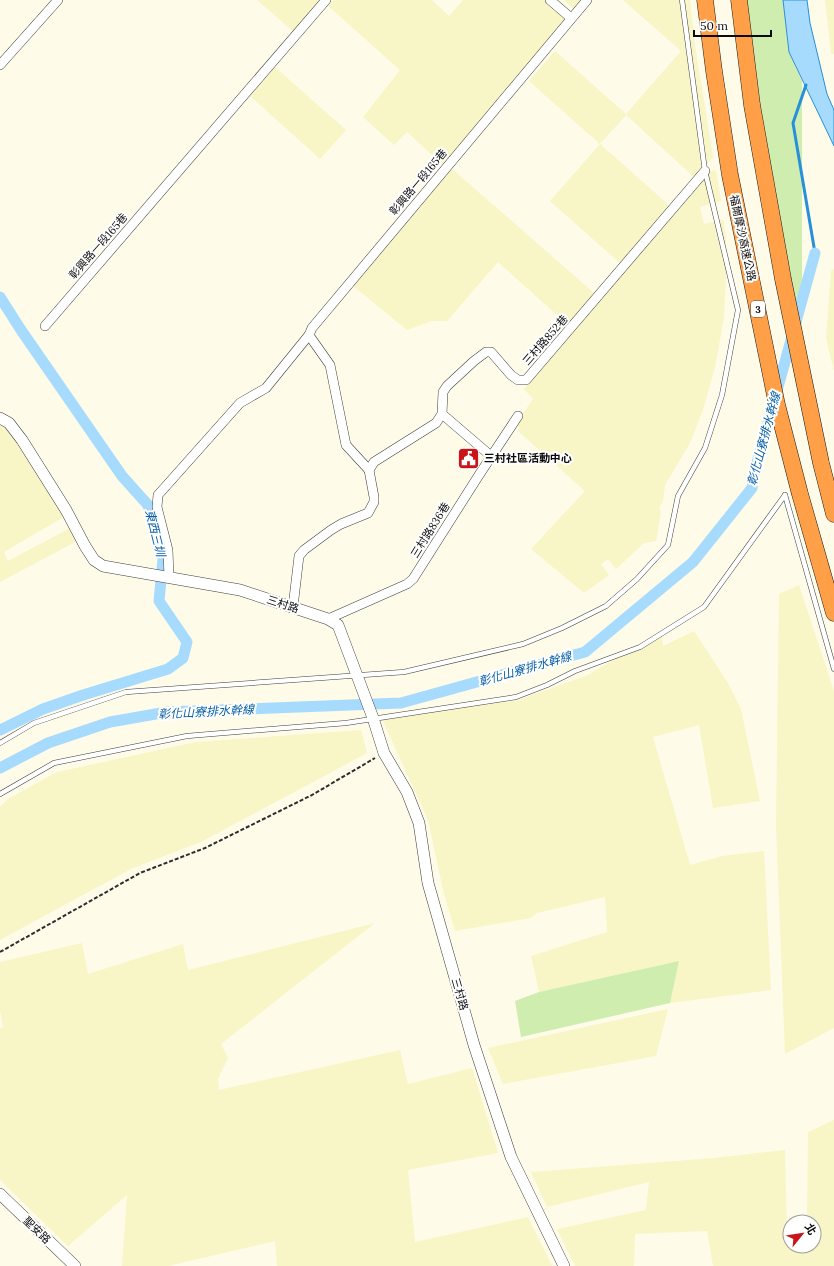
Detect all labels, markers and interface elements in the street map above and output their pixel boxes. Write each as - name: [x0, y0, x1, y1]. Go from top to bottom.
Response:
- scale bar: [694, 12, 771, 38]
- text: 50 m: [700, 18, 728, 33]
- street label: 彰興路一段165巷: [386, 146, 450, 218]
- street label: 福爾摩沙高速公路: [727, 194, 759, 282]
- street label: 彰興路一段165巷: [66, 210, 130, 282]
- road number: 3: [751, 301, 765, 317]
- street label: 三村路852巷: [519, 312, 571, 368]
- water label: 彰化山寮排水幹線: [744, 389, 784, 487]
- public building icon: 三村社區活動中心: [456, 445, 482, 471]
- place label: 三村社區活動中心: [484, 451, 572, 465]
- street label: 三村路836巷: [407, 500, 453, 560]
- water label: 東西三圳: [142, 508, 169, 560]
- street label: 三村路: [265, 592, 301, 616]
- water label: 彰化山寮排水幹線: [477, 648, 575, 689]
- water label: 彰化山寮排水幹線: [158, 701, 256, 722]
- street label: 三村路: [449, 976, 471, 1012]
- street label: 聖安路: [20, 1214, 54, 1246]
- north arrow: [782, 1214, 822, 1254]
- text: 北: [802, 1221, 819, 1237]

